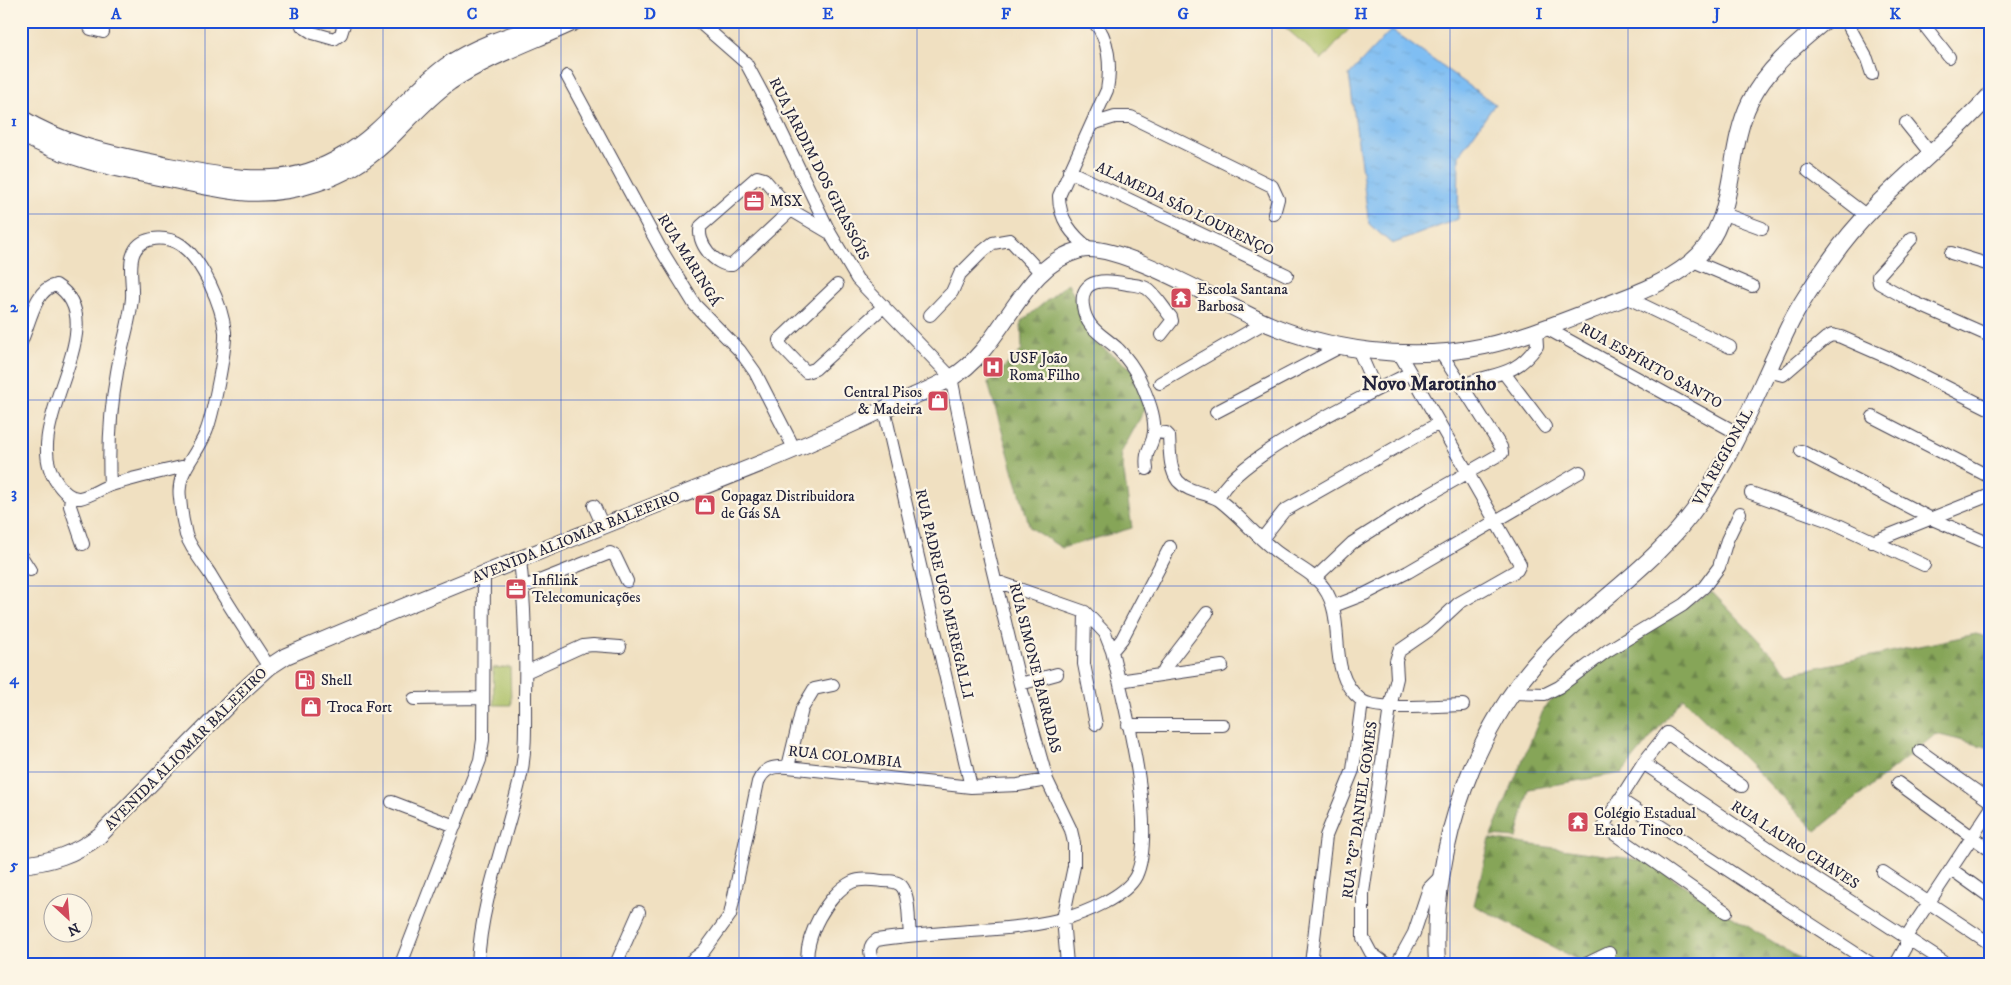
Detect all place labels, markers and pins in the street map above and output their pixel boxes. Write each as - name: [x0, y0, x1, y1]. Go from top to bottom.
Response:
- office icon: MSX: [742, 189, 766, 213]
- place label: MSX: [770, 192, 803, 211]
- place label: Escola Santana Barbosa: [1197, 280, 1288, 316]
- temple icon: Escola Santana Barbosa: [1169, 286, 1193, 310]
- place label: USF João Roma Filho: [1009, 349, 1080, 385]
- hospital icon: USF João Roma Filho: [981, 355, 1005, 379]
- place label: Central Pisos & Madeira: [844, 383, 923, 419]
- shop icon: Central Pisos & Madeira: [926, 389, 950, 413]
- place label: Copagaz Distribuidora de Gás SA: [721, 487, 855, 523]
- shop icon: Copagaz Distribuidora de Gás SA: [693, 493, 717, 517]
- place label: Infilink Telecomunicações: [532, 571, 640, 607]
- office icon: Infilink Telecomunicações: [504, 577, 528, 601]
- fuel station icon: Shell: [293, 668, 317, 692]
- place label: Shell: [321, 671, 352, 690]
- shop icon: Troca Fort: [299, 695, 323, 719]
- place label: Troca Fort: [327, 698, 392, 717]
- place label: Colégio Estadual Eraldo Tinoco: [1594, 804, 1696, 840]
- temple icon: Colégio Estadual Eraldo Tinoco: [1566, 810, 1590, 834]

